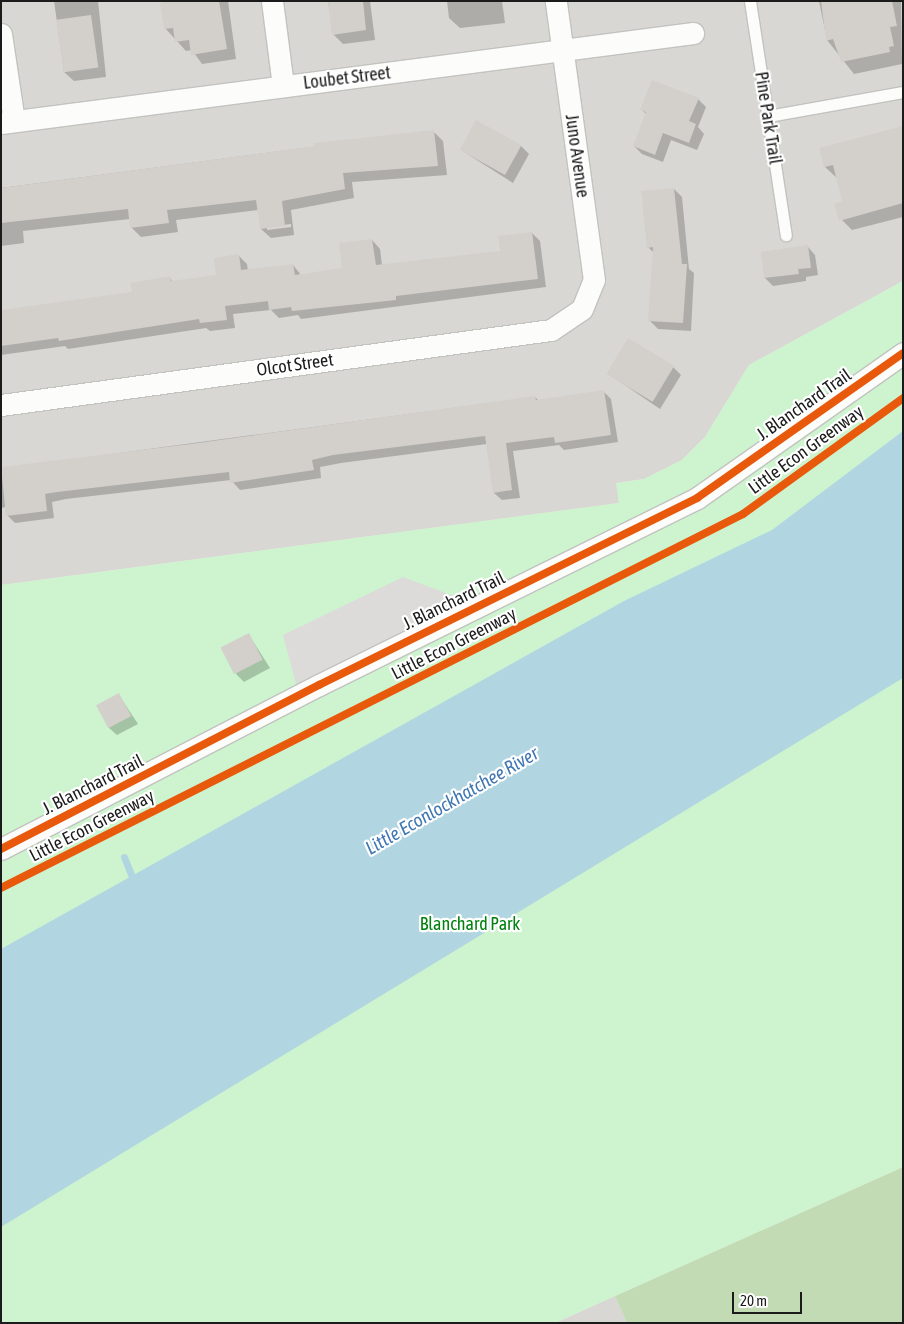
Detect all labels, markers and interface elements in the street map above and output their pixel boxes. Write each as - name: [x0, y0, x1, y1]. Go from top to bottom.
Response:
- street label: Loubet Street: [302, 62, 392, 94]
- street label: Pine Park Trail: [750, 70, 786, 166]
- street label: Juno Avenue: [560, 113, 594, 199]
- street label: Olcot Street: [255, 349, 335, 381]
- street label: J. Blanchard Trail: [753, 364, 855, 446]
- street label: Little Econ Greenway: [744, 401, 868, 499]
- street label: J. Blanchard Trail: [400, 567, 508, 635]
- street label: Little Econ Greenway: [388, 603, 520, 685]
- water label: Little Econlockhatchee River: [362, 742, 542, 860]
- street label: J. Blanchard Trail: [39, 750, 147, 820]
- street label: Little Econ Greenway: [26, 785, 158, 867]
- park label: Blanchard Park: [420, 913, 520, 935]
- scale bar: [734, 1282, 804, 1314]
- text: 20 m: [740, 1292, 767, 1309]

